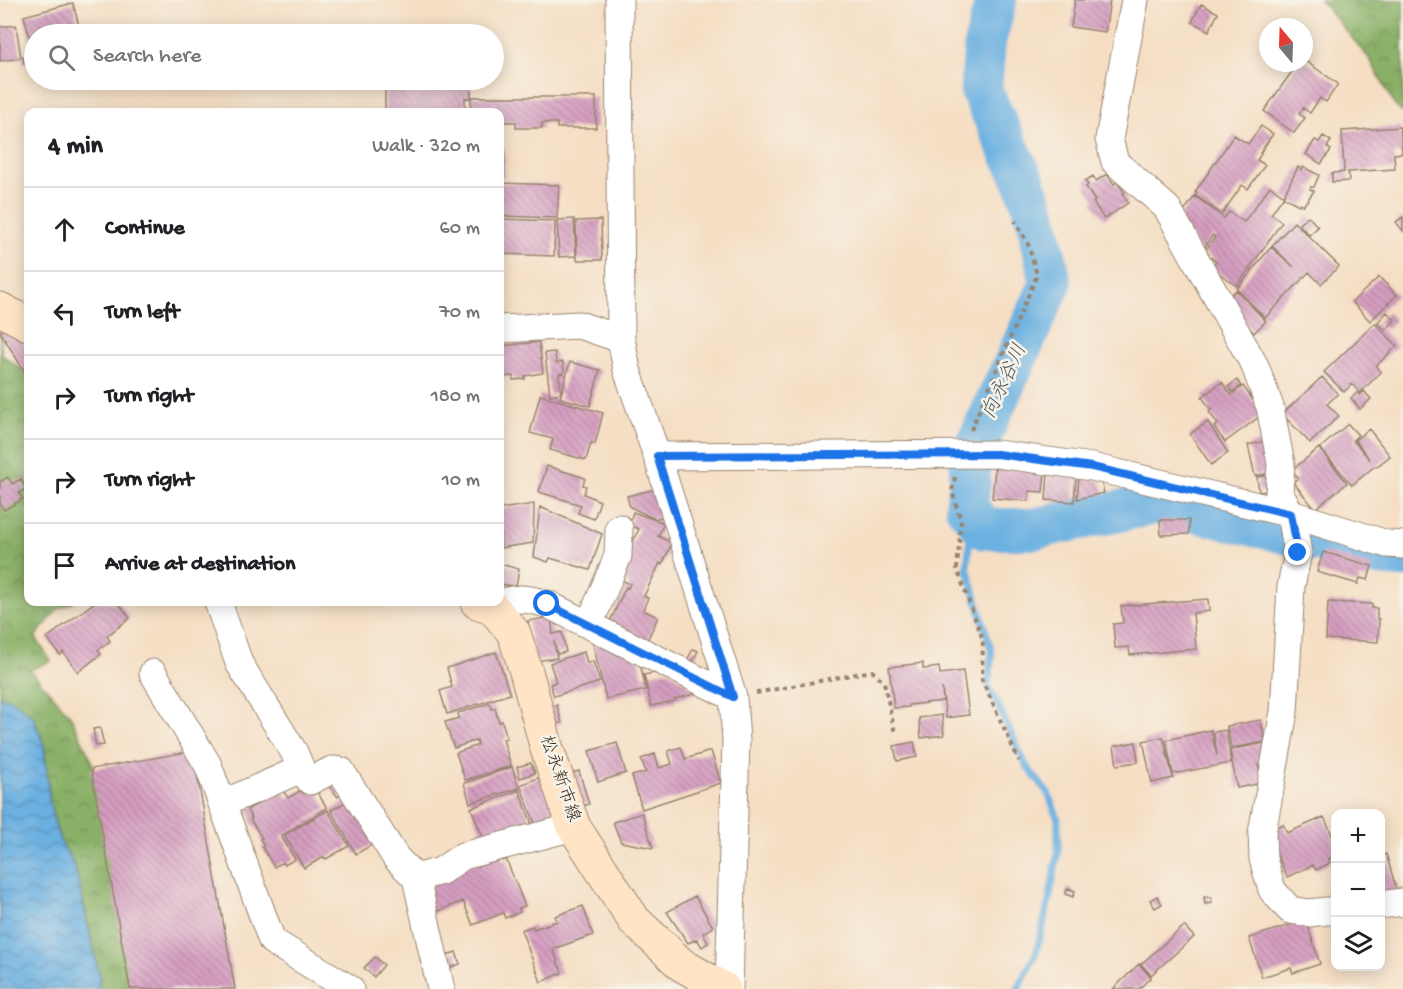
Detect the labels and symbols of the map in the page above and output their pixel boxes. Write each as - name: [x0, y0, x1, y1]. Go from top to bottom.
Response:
- north arrow: [1259, 18, 1313, 72]
- water label: 向永谷川: [977, 340, 1033, 423]
- route end: [1284, 539, 1310, 565]
- route start: [533, 590, 559, 616]
- street label: 松永新市線: [534, 733, 585, 825]

